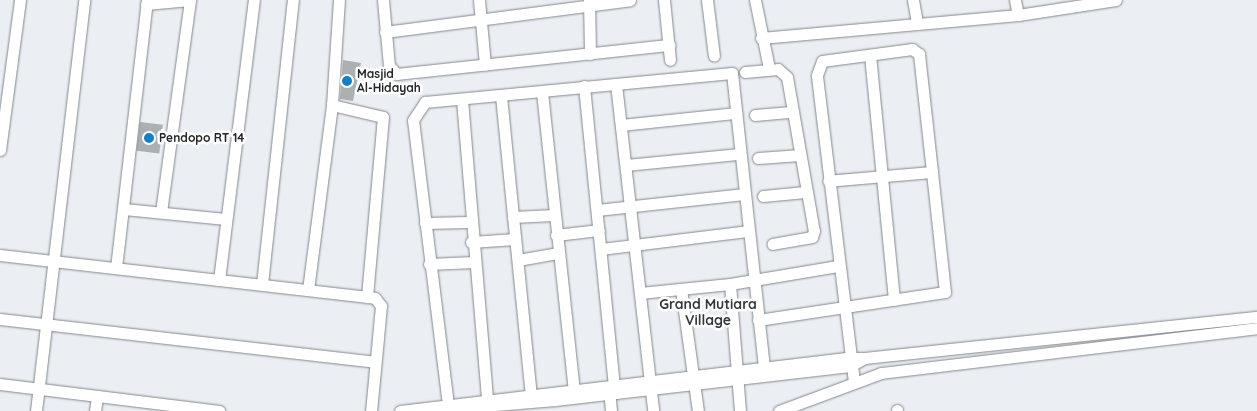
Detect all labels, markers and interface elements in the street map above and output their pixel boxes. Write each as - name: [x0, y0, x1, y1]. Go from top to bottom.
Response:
- place label: Masjid Al-Hidayah: [357, 67, 421, 95]
- marker: Masjid Al-Hidayah: [341, 75, 353, 87]
- place label: Pendopo RT 14: [159, 131, 244, 145]
- marker: Pendopo RT 14: [143, 132, 155, 144]
- district label: Grand Mutiara Village: [659, 296, 757, 328]

